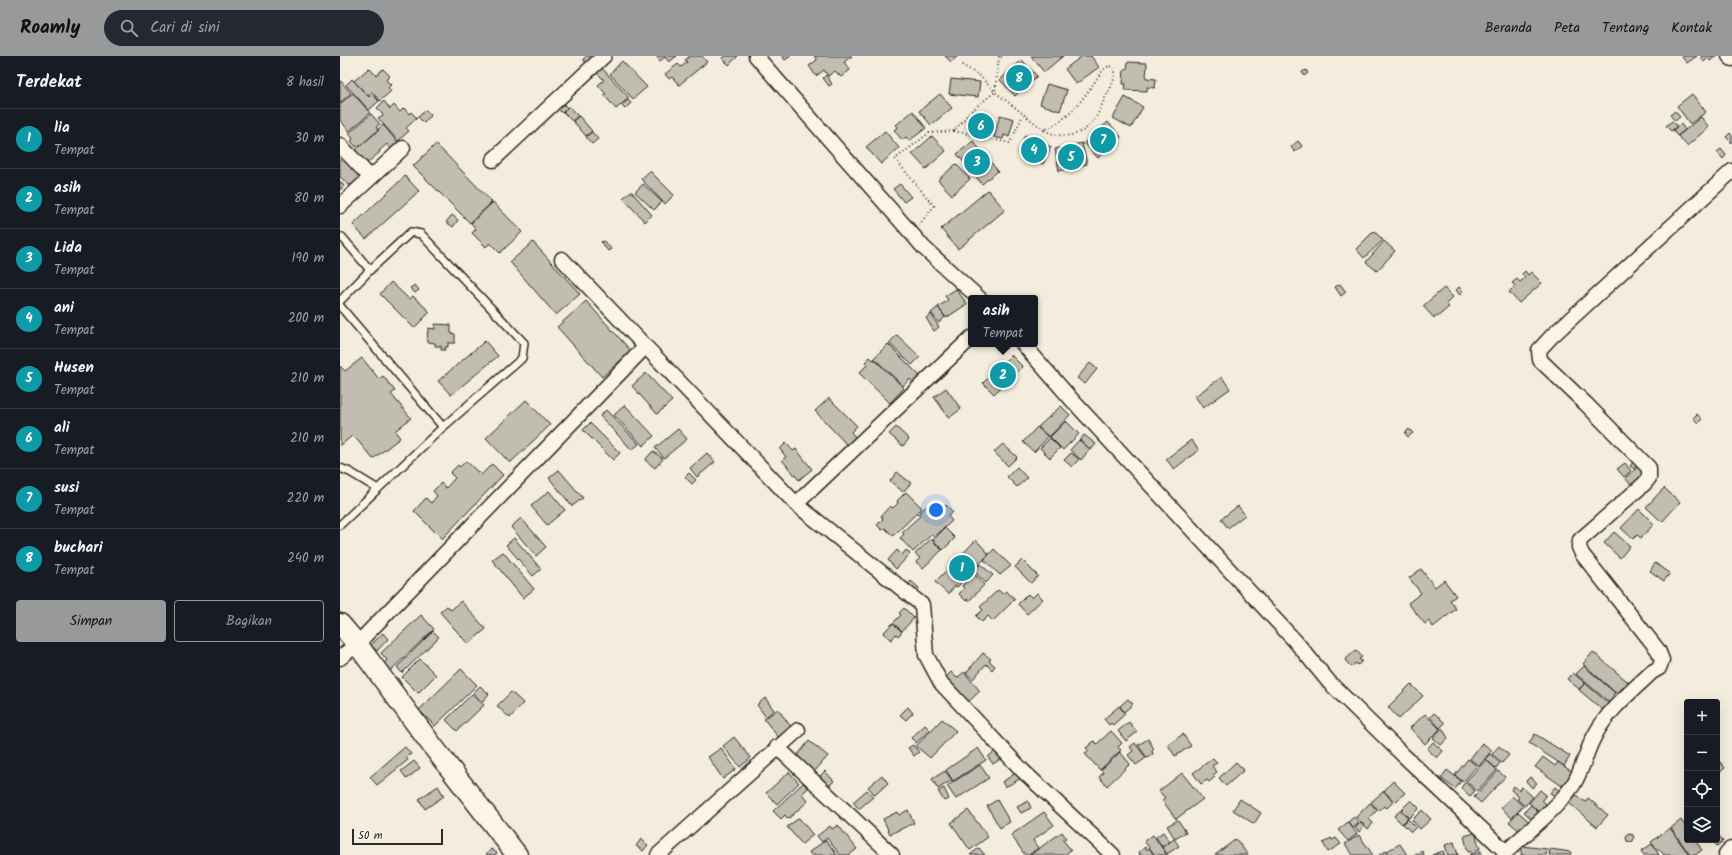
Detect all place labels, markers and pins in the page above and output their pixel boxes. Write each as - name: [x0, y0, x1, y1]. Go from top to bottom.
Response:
- pin: 8: [1006, 63, 1032, 93]
- pin: 6: [968, 111, 994, 141]
- pin: 7: [1090, 125, 1116, 155]
- pin: 4: [1021, 135, 1047, 165]
- pin: 5: [1058, 142, 1084, 172]
- pin: 3: [964, 147, 990, 177]
- pin: 2: [990, 360, 1016, 390]
- pin: 1: [949, 553, 975, 583]

